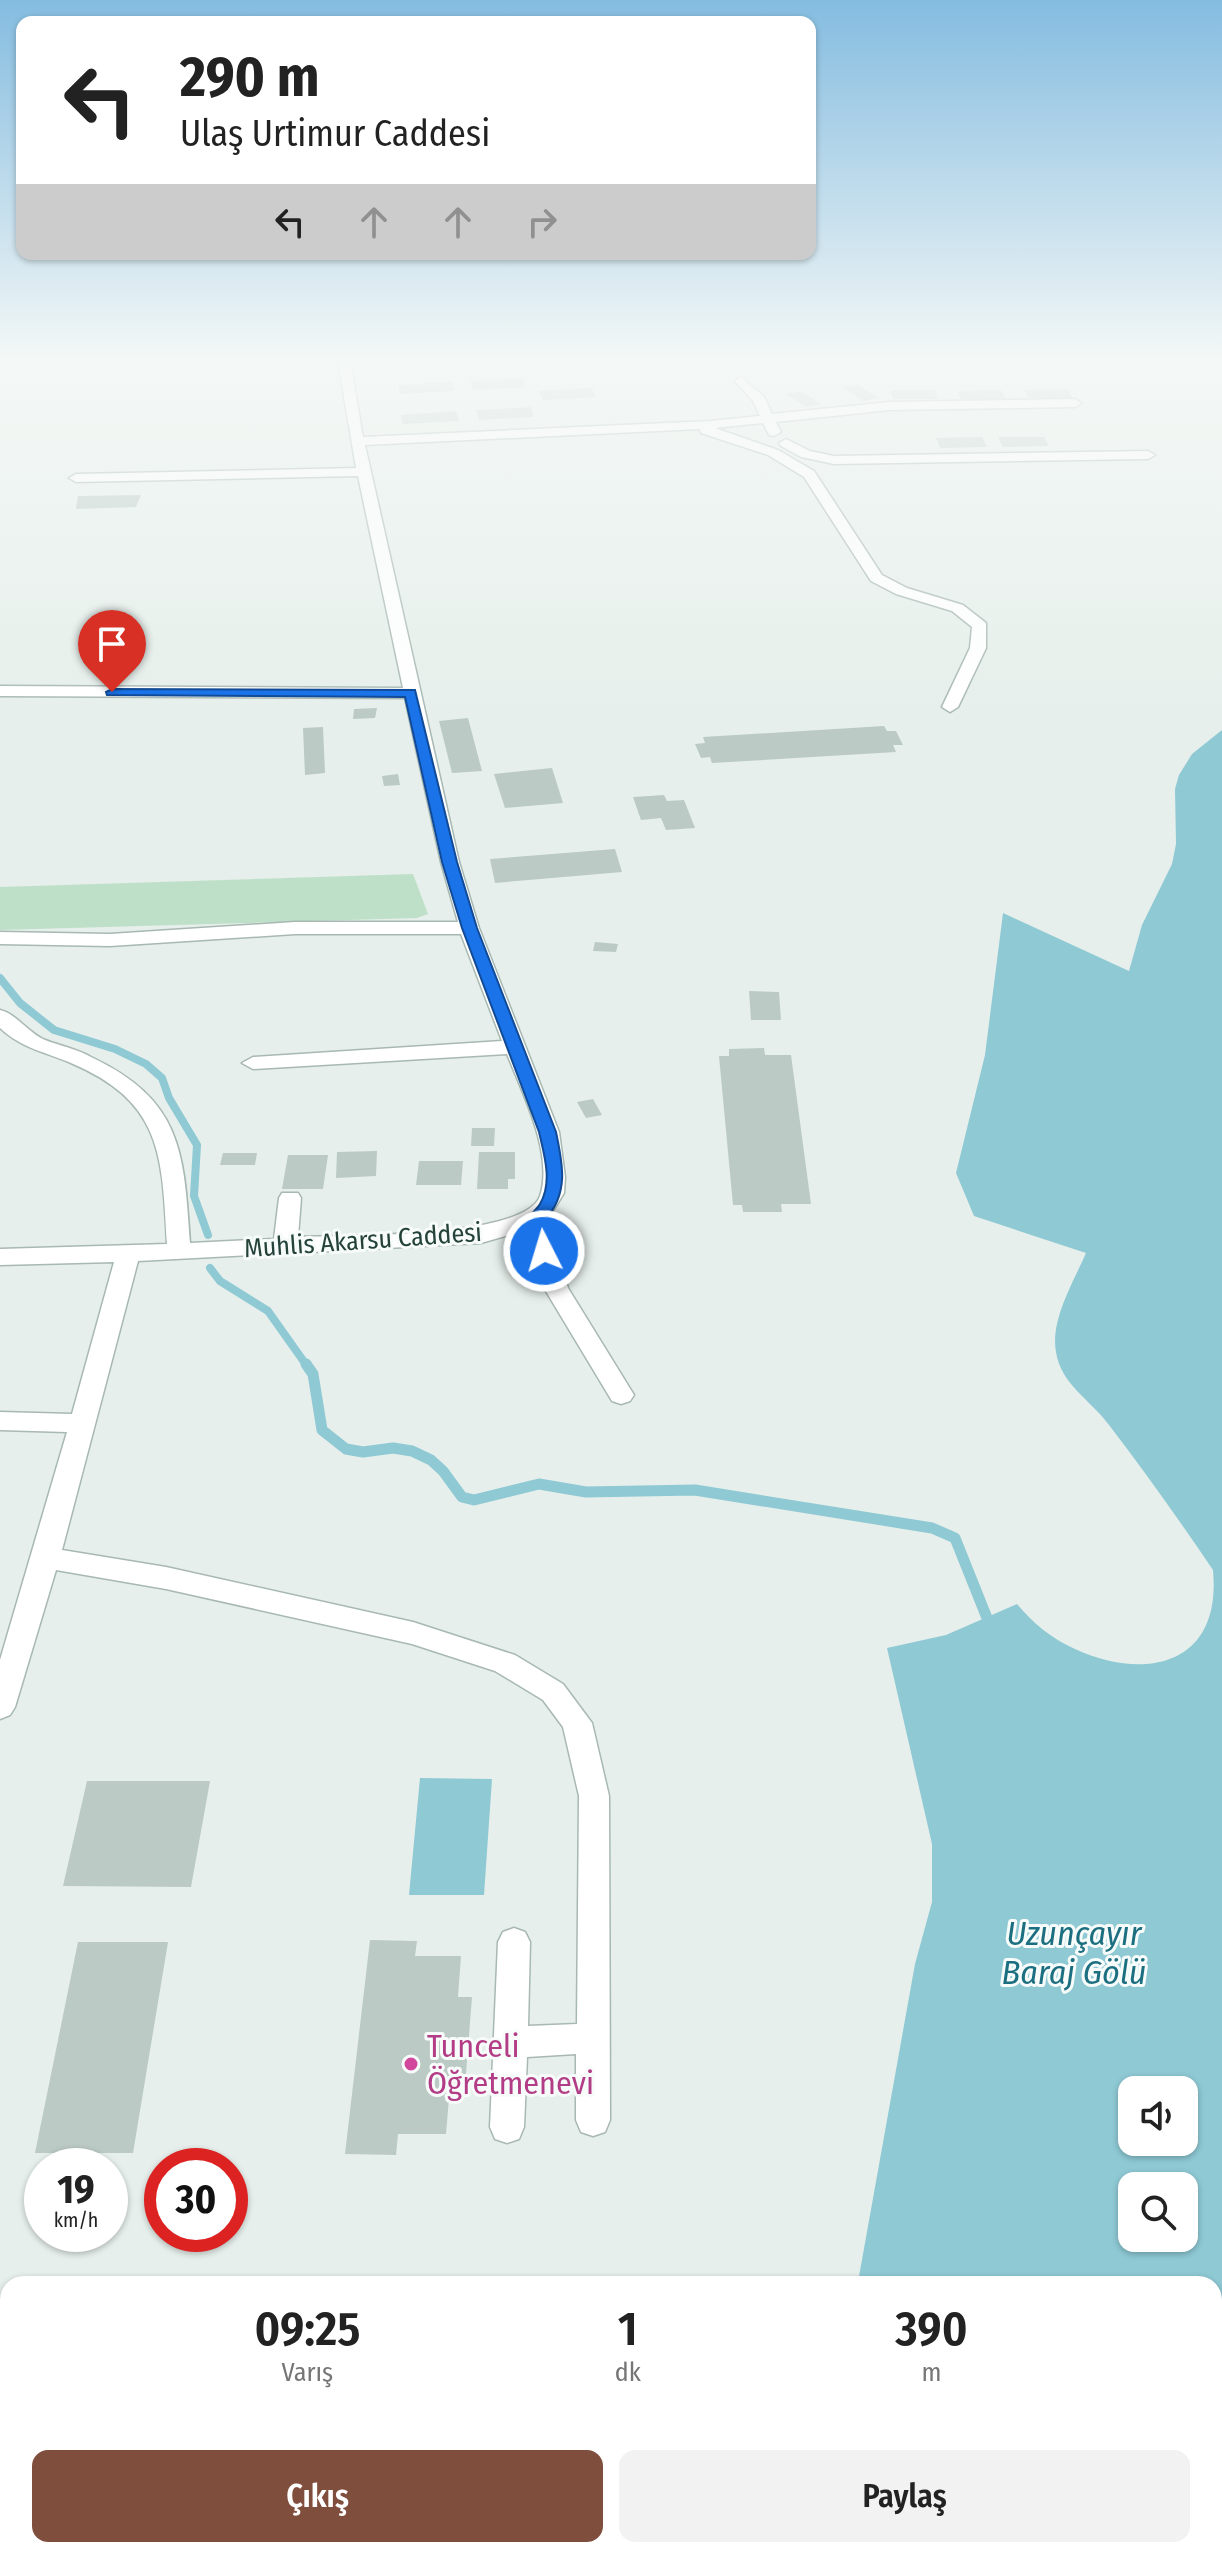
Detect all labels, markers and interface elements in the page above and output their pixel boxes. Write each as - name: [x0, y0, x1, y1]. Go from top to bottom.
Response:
- text: 290 m: [180, 44, 320, 111]
- icon: left: [48, 48, 152, 152]
- text: Ulaş Urtimur Caddesi: [180, 112, 490, 156]
- icon: left: [268, 200, 312, 244]
- icon: ahead: [352, 200, 396, 244]
- icon: ahead: [436, 200, 480, 244]
- icon: right: [520, 200, 564, 244]
- pin: [78, 610, 146, 692]
- icon: arrive: [90, 622, 134, 666]
- position arrow: [502, 1209, 586, 1293]
- street label: Muhlis Akarsu Caddesi: [243, 1217, 483, 1264]
- water label: Uzunçayır Baraj Gölü: [1002, 1913, 1146, 1993]
- place label: Tunceli Öğretmenevi: [427, 2027, 594, 2102]
- marker: Tunceli Öğretmenevi: [402, 2055, 420, 2073]
- map controls: [1118, 2076, 1198, 2252]
- button: sound: [1118, 2076, 1198, 2156]
- speed limit sign: 30: [144, 2148, 248, 2252]
- text: 19: [57, 2166, 95, 2214]
- button: search: [1118, 2172, 1198, 2252]
- text: km/h: [54, 2208, 98, 2232]
- text: 09:25: [254, 2300, 360, 2358]
- text: 1: [618, 2300, 638, 2358]
- text: 390: [895, 2300, 968, 2358]
- text: Varış: [282, 2357, 333, 2388]
- text: dk: [615, 2357, 641, 2388]
- text: m: [921, 2357, 941, 2388]
- button: Çıkış: [32, 2450, 603, 2542]
- button: Paylaş: [619, 2450, 1190, 2542]

